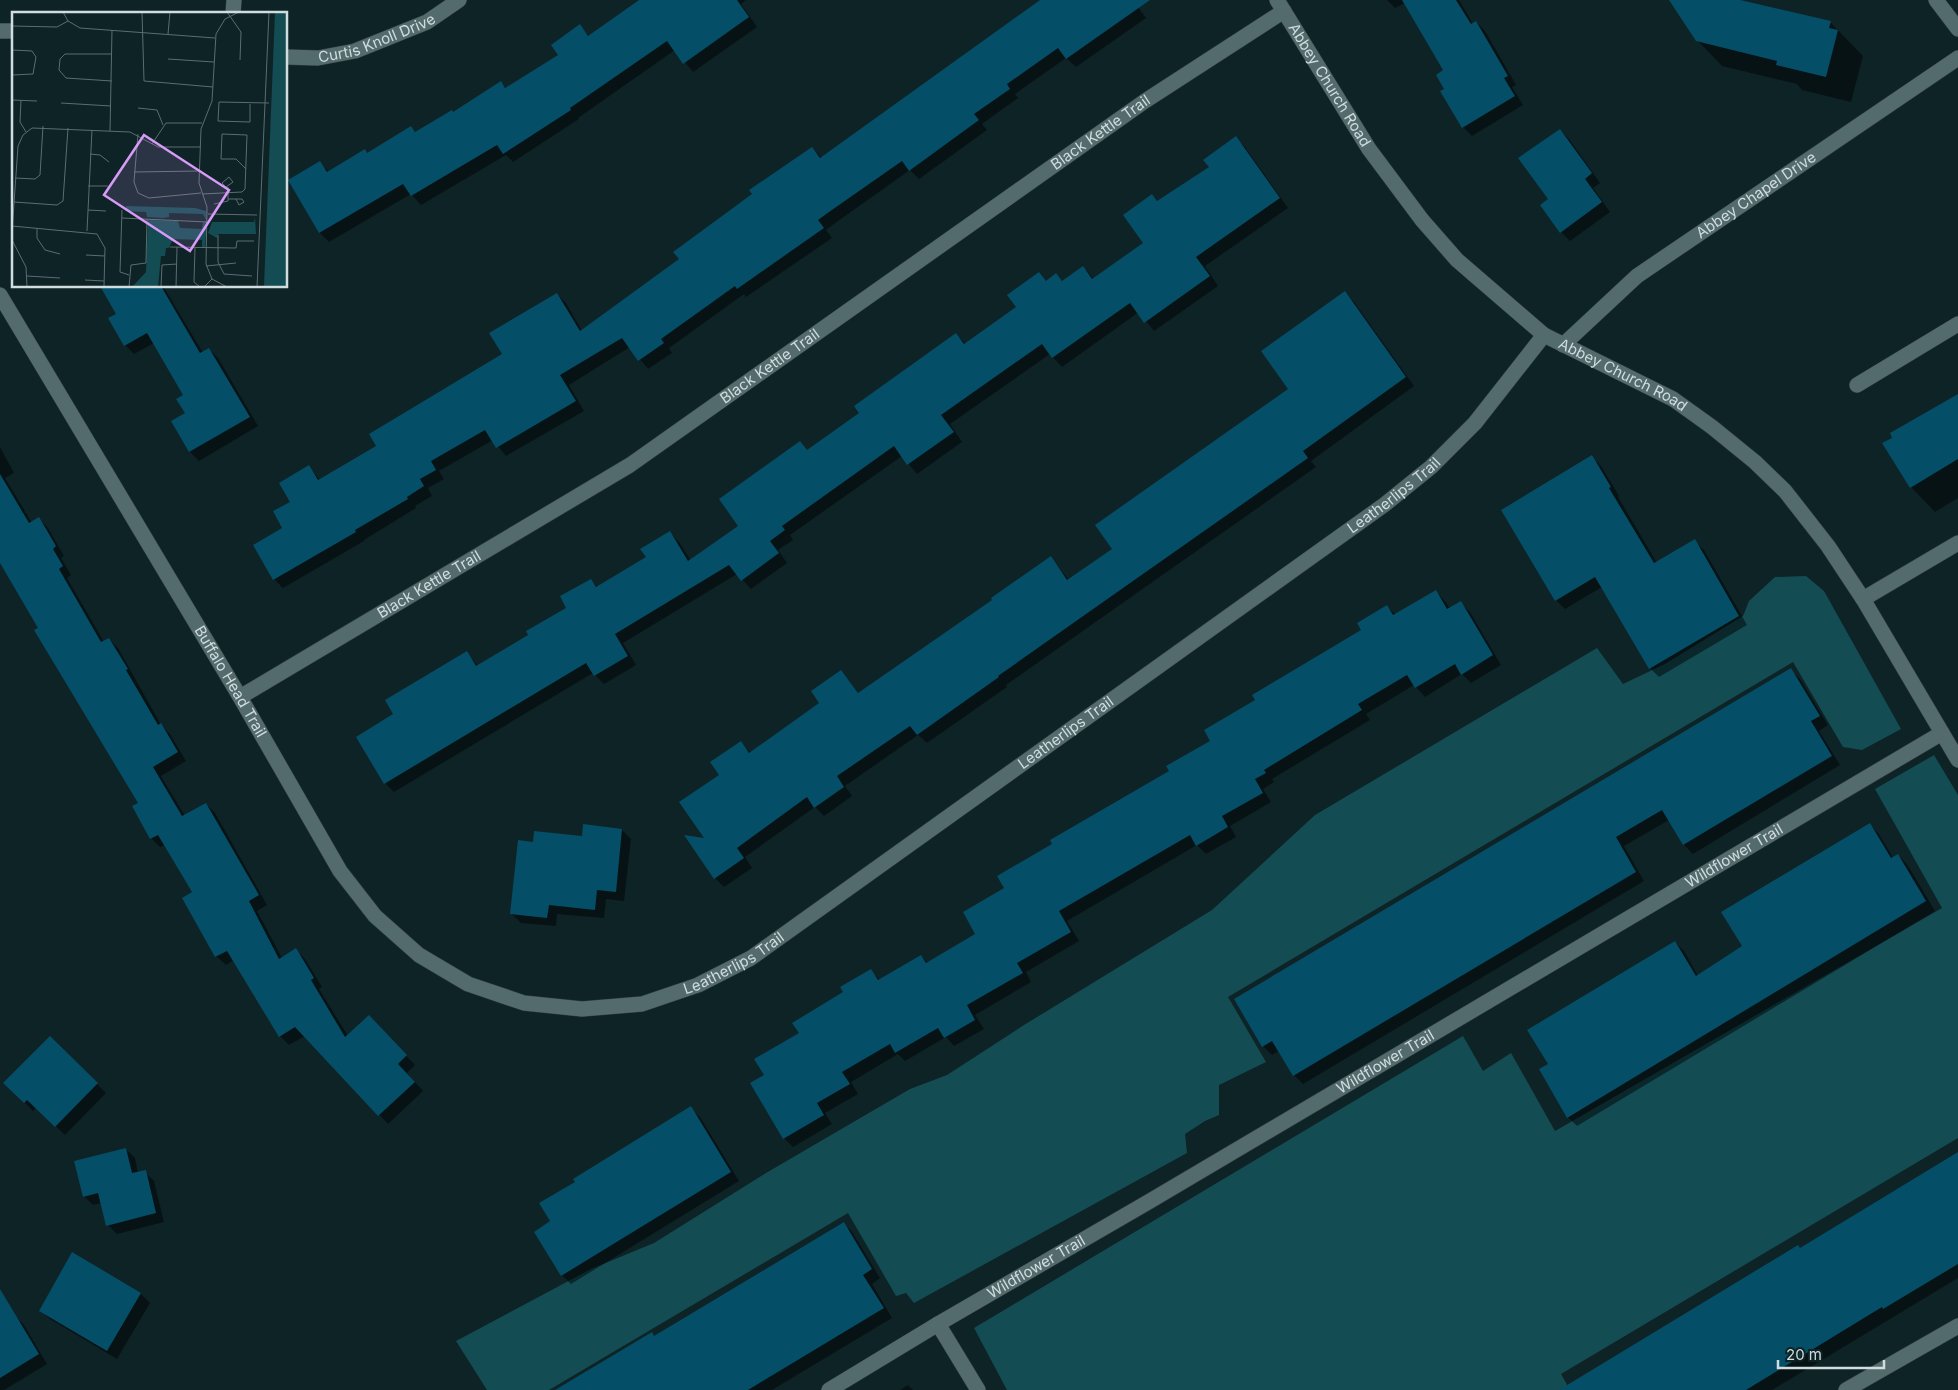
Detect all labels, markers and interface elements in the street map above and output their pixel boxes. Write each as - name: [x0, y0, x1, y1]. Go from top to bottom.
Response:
- street label: Curtis Knoll Drive: [317, 9, 439, 67]
- inset map: [12, 12, 288, 288]
- street label: Abbey Church Road: [1285, 19, 1375, 150]
- street label: Black Kettle Trail: [1047, 90, 1154, 174]
- street label: Abbey Chapel Drive: [1692, 147, 1819, 242]
- street label: Black Kettle Trail: [716, 324, 823, 407]
- street label: Abbey Church Road: [1556, 334, 1691, 415]
- street label: Leatherlips Trail: [1343, 453, 1444, 537]
- street label: Black Kettle Trail: [373, 546, 484, 622]
- street label: Buffalo Head Trail: [191, 622, 271, 741]
- street label: Leatherlips Trail: [1014, 692, 1117, 773]
- street label: Wildflower Trail: [1682, 819, 1786, 892]
- street label: Leatherlips Trail: [681, 927, 788, 998]
- street label: Wildflower Trail: [1333, 1025, 1437, 1098]
- street label: Wildflower Trail: [984, 1231, 1088, 1302]
- scale bar: [1778, 1338, 1884, 1370]
- text: 20 m: [1786, 1345, 1822, 1364]

